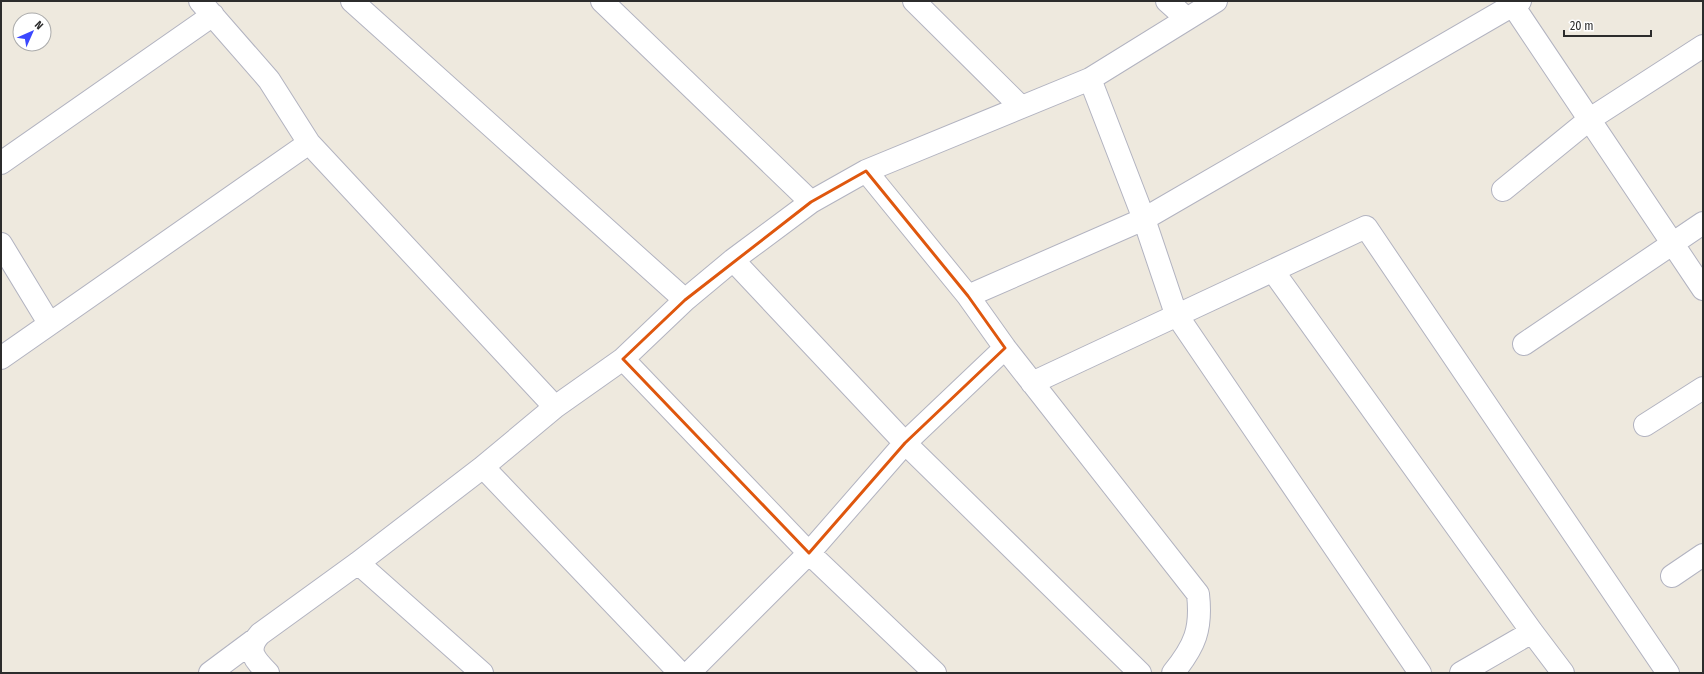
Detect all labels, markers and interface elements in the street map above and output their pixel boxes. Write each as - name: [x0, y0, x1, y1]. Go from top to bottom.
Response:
- north arrow: [12, 12, 52, 52]
- scale bar: [1564, 12, 1651, 38]
- text: N: [32, 18, 46, 32]
- text: 20 m: [1570, 19, 1594, 33]

